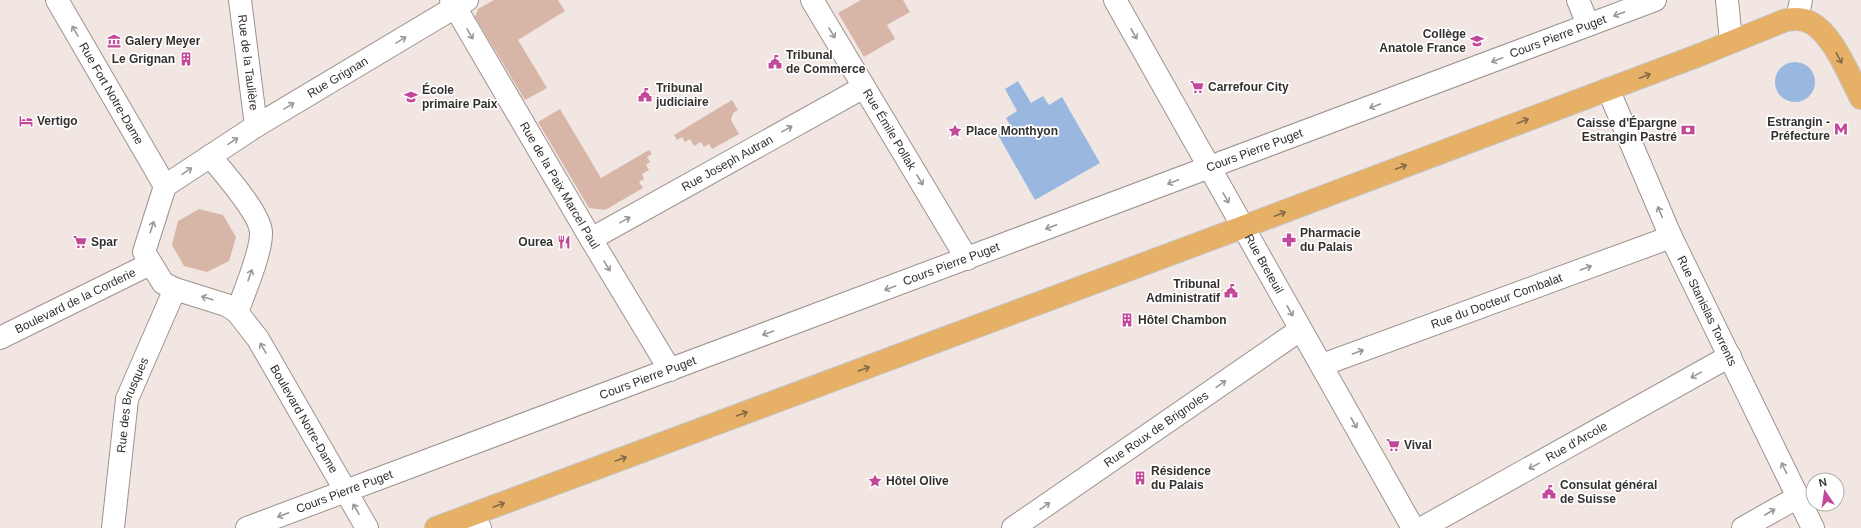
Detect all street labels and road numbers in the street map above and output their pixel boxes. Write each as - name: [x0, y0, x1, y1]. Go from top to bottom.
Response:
- street label: Cours Pierre Puget: [1508, 12, 1609, 61]
- street label: Rue de la Taulière: [235, 14, 261, 112]
- street label: Rue Fort Notre-Dame: [76, 40, 146, 147]
- street label: Rue Grignan: [305, 54, 370, 101]
- street label: Rue Émile Pollak: [860, 87, 920, 173]
- street label: Rue de la Paix Marcel Paul: [517, 119, 602, 252]
- street label: Cours Pierre Puget: [1204, 125, 1305, 175]
- street label: Rue Joseph Autran: [679, 132, 775, 194]
- street label: Rue Breteuil: [1242, 232, 1286, 296]
- street label: Cours Pierre Puget: [901, 239, 1002, 288]
- street label: Rue Stanislas Torrents: [1674, 254, 1740, 368]
- street label: Boulevard de la Corderie: [13, 265, 138, 337]
- street label: Rue du Docteur Combalat: [1429, 270, 1565, 331]
- street label: Cours Pierre Puget: [597, 353, 699, 402]
- street label: Rue des Brusques: [114, 355, 151, 454]
- street label: Boulevard Notre-Dame: [267, 362, 341, 476]
- street label: Rue Roux de Brignoles: [1101, 388, 1211, 470]
- street label: Rue d'Arcole: [1543, 419, 1610, 464]
- street label: Cours Pierre Puget: [294, 467, 395, 516]

